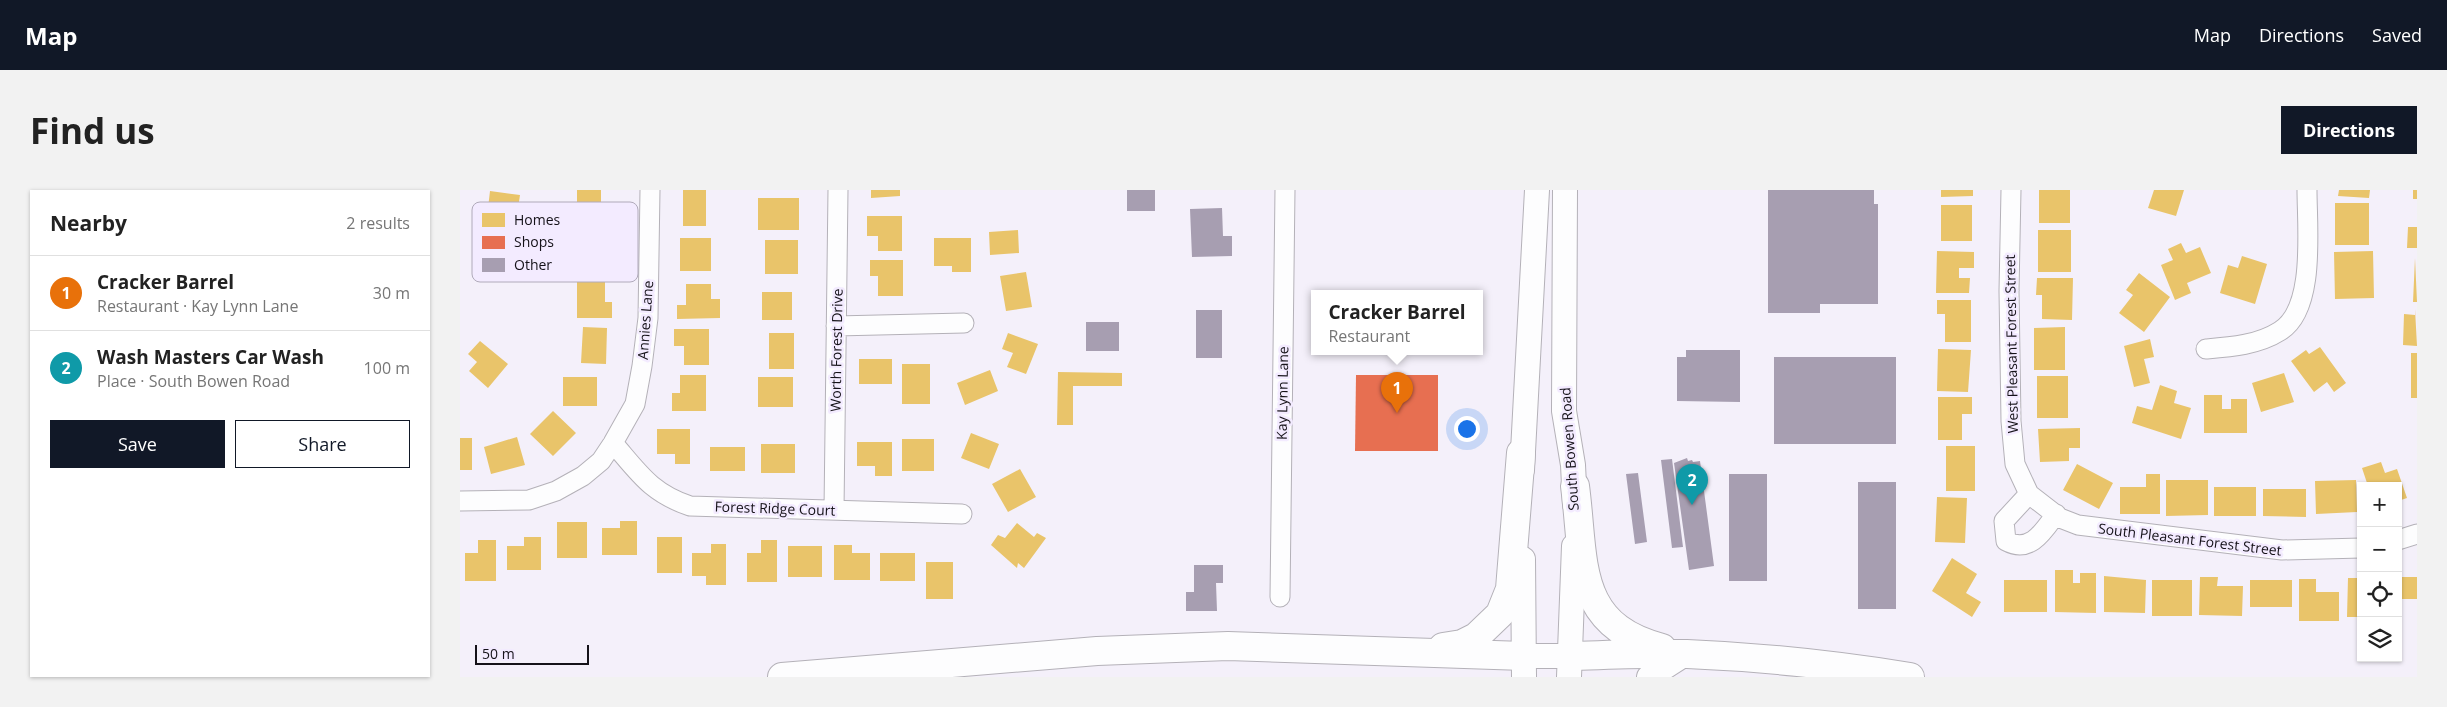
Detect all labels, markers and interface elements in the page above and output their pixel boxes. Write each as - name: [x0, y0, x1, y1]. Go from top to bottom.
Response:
- text: Map: [25, 19, 77, 52]
- text: Map: [2194, 23, 2231, 47]
- text: Directions: [2259, 23, 2344, 47]
- text: Saved: [2372, 23, 2422, 47]
- button: Directions: [2281, 106, 2417, 154]
- text: Find us: [30, 107, 155, 154]
- legend: [472, 202, 638, 282]
- text: Nearby: [50, 209, 127, 237]
- text: Homes: [514, 210, 561, 229]
- text: 2 results: [346, 212, 410, 234]
- text: Shops: [514, 232, 554, 251]
- street label: West Pleasant Forest Street: [2000, 254, 2022, 434]
- text: Other: [514, 255, 552, 274]
- text: Cracker Barrel: [97, 269, 234, 295]
- street label: Annies Lane: [633, 280, 657, 360]
- text: 1: [61, 282, 71, 304]
- text: 30 m: [373, 282, 410, 304]
- street label: Worth Forest Drive: [825, 288, 847, 412]
- popup: [1311, 290, 1483, 355]
- text: Restaurant · Kay Lynn Lane: [97, 295, 298, 317]
- text: Cracker Barrel: [1328, 299, 1466, 325]
- text: Restaurant: [1328, 325, 1410, 347]
- text: Wash Masters Car Wash: [97, 344, 324, 370]
- street label: Kay Lynn Lane: [1272, 346, 1292, 440]
- text: 2: [61, 357, 71, 379]
- text: 100 m: [364, 357, 410, 379]
- text: Place · South Bowen Road: [97, 370, 290, 392]
- pin: 1: [1381, 372, 1413, 413]
- street label: South Bowen Road: [1555, 387, 1583, 511]
- your location: [1454, 416, 1480, 442]
- button: Save: [50, 420, 225, 468]
- button: Share: [235, 420, 410, 468]
- pin: 2: [1676, 464, 1708, 505]
- map controls: [2357, 482, 2402, 662]
- button: +: [2357, 482, 2402, 527]
- street label: Forest Ridge Court: [714, 496, 836, 520]
- street label: South Pleasant Forest Street: [2097, 518, 2283, 560]
- button: −: [2357, 527, 2402, 572]
- button: locate: [2357, 572, 2402, 617]
- button: layers: [2357, 617, 2402, 662]
- scale bar: [475, 642, 589, 665]
- text: 50 m: [482, 644, 515, 663]

